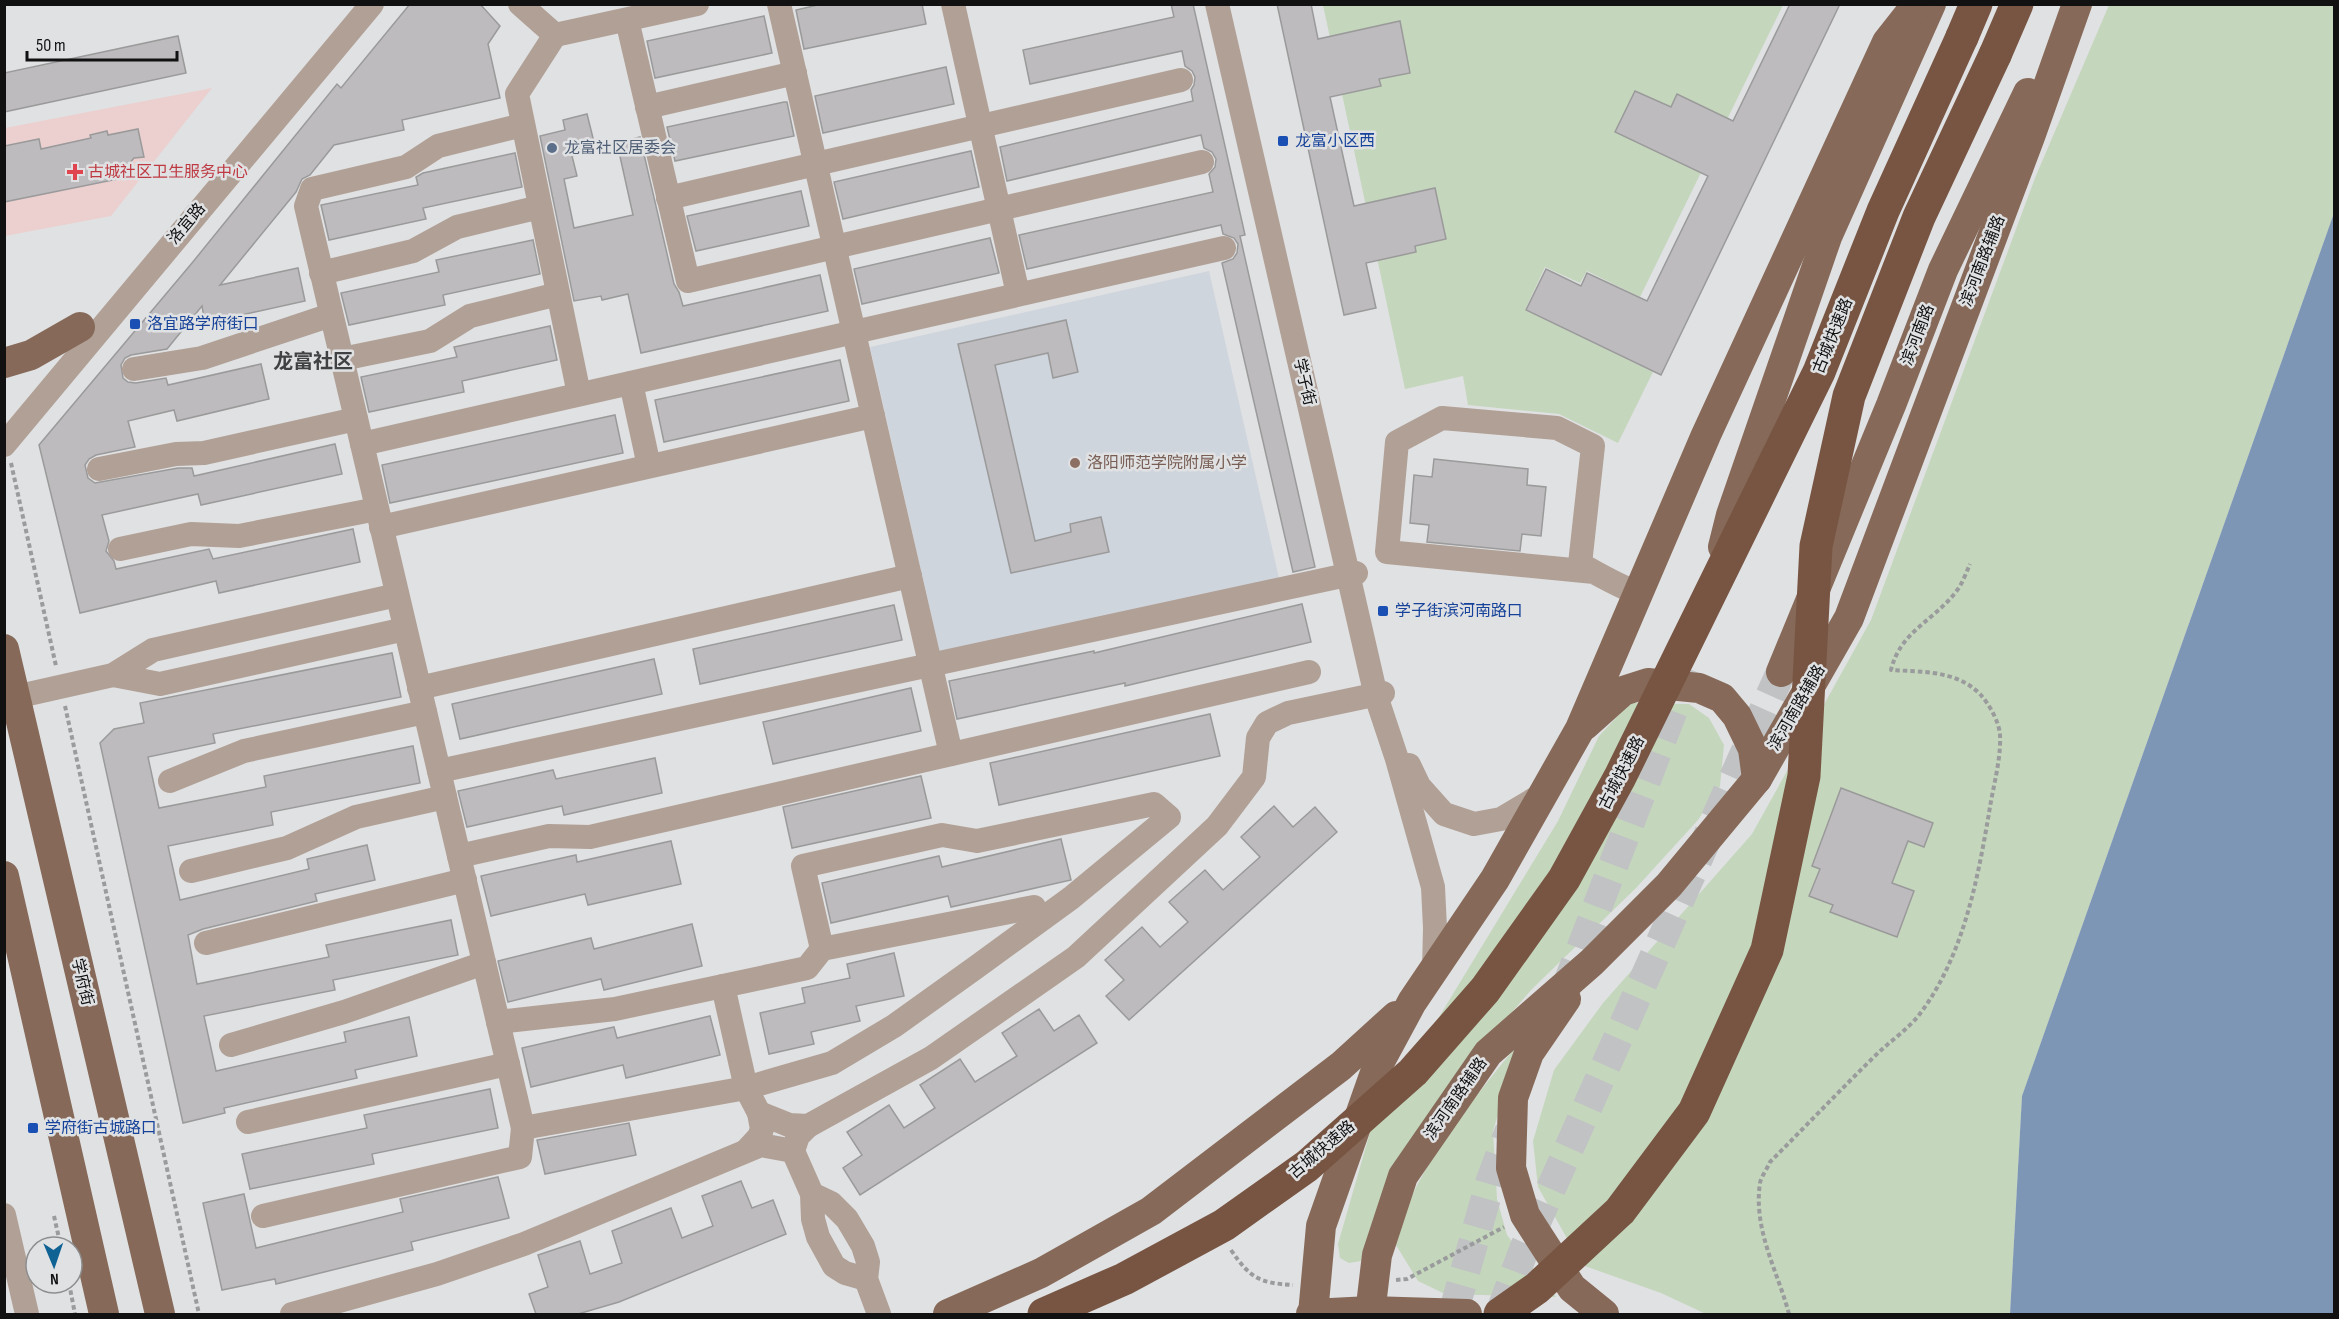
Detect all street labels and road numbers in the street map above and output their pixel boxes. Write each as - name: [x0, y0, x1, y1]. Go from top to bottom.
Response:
- street label: 洛宜路: [164, 200, 210, 248]
- street label: 滨河南路辅路: [1957, 213, 2009, 309]
- street label: 古城快速路: [1809, 295, 1857, 377]
- street label: 滨河南路: [1898, 302, 1938, 368]
- street label: 学子街: [1289, 356, 1319, 408]
- street label: 滨河南路辅路: [1765, 662, 1829, 754]
- street label: 古城快速路: [1595, 733, 1649, 813]
- street label: 学府街: [67, 956, 97, 1008]
- street label: 滨河南路辅路: [1421, 1054, 1491, 1144]
- street label: 古城快速路: [1285, 1117, 1359, 1183]

